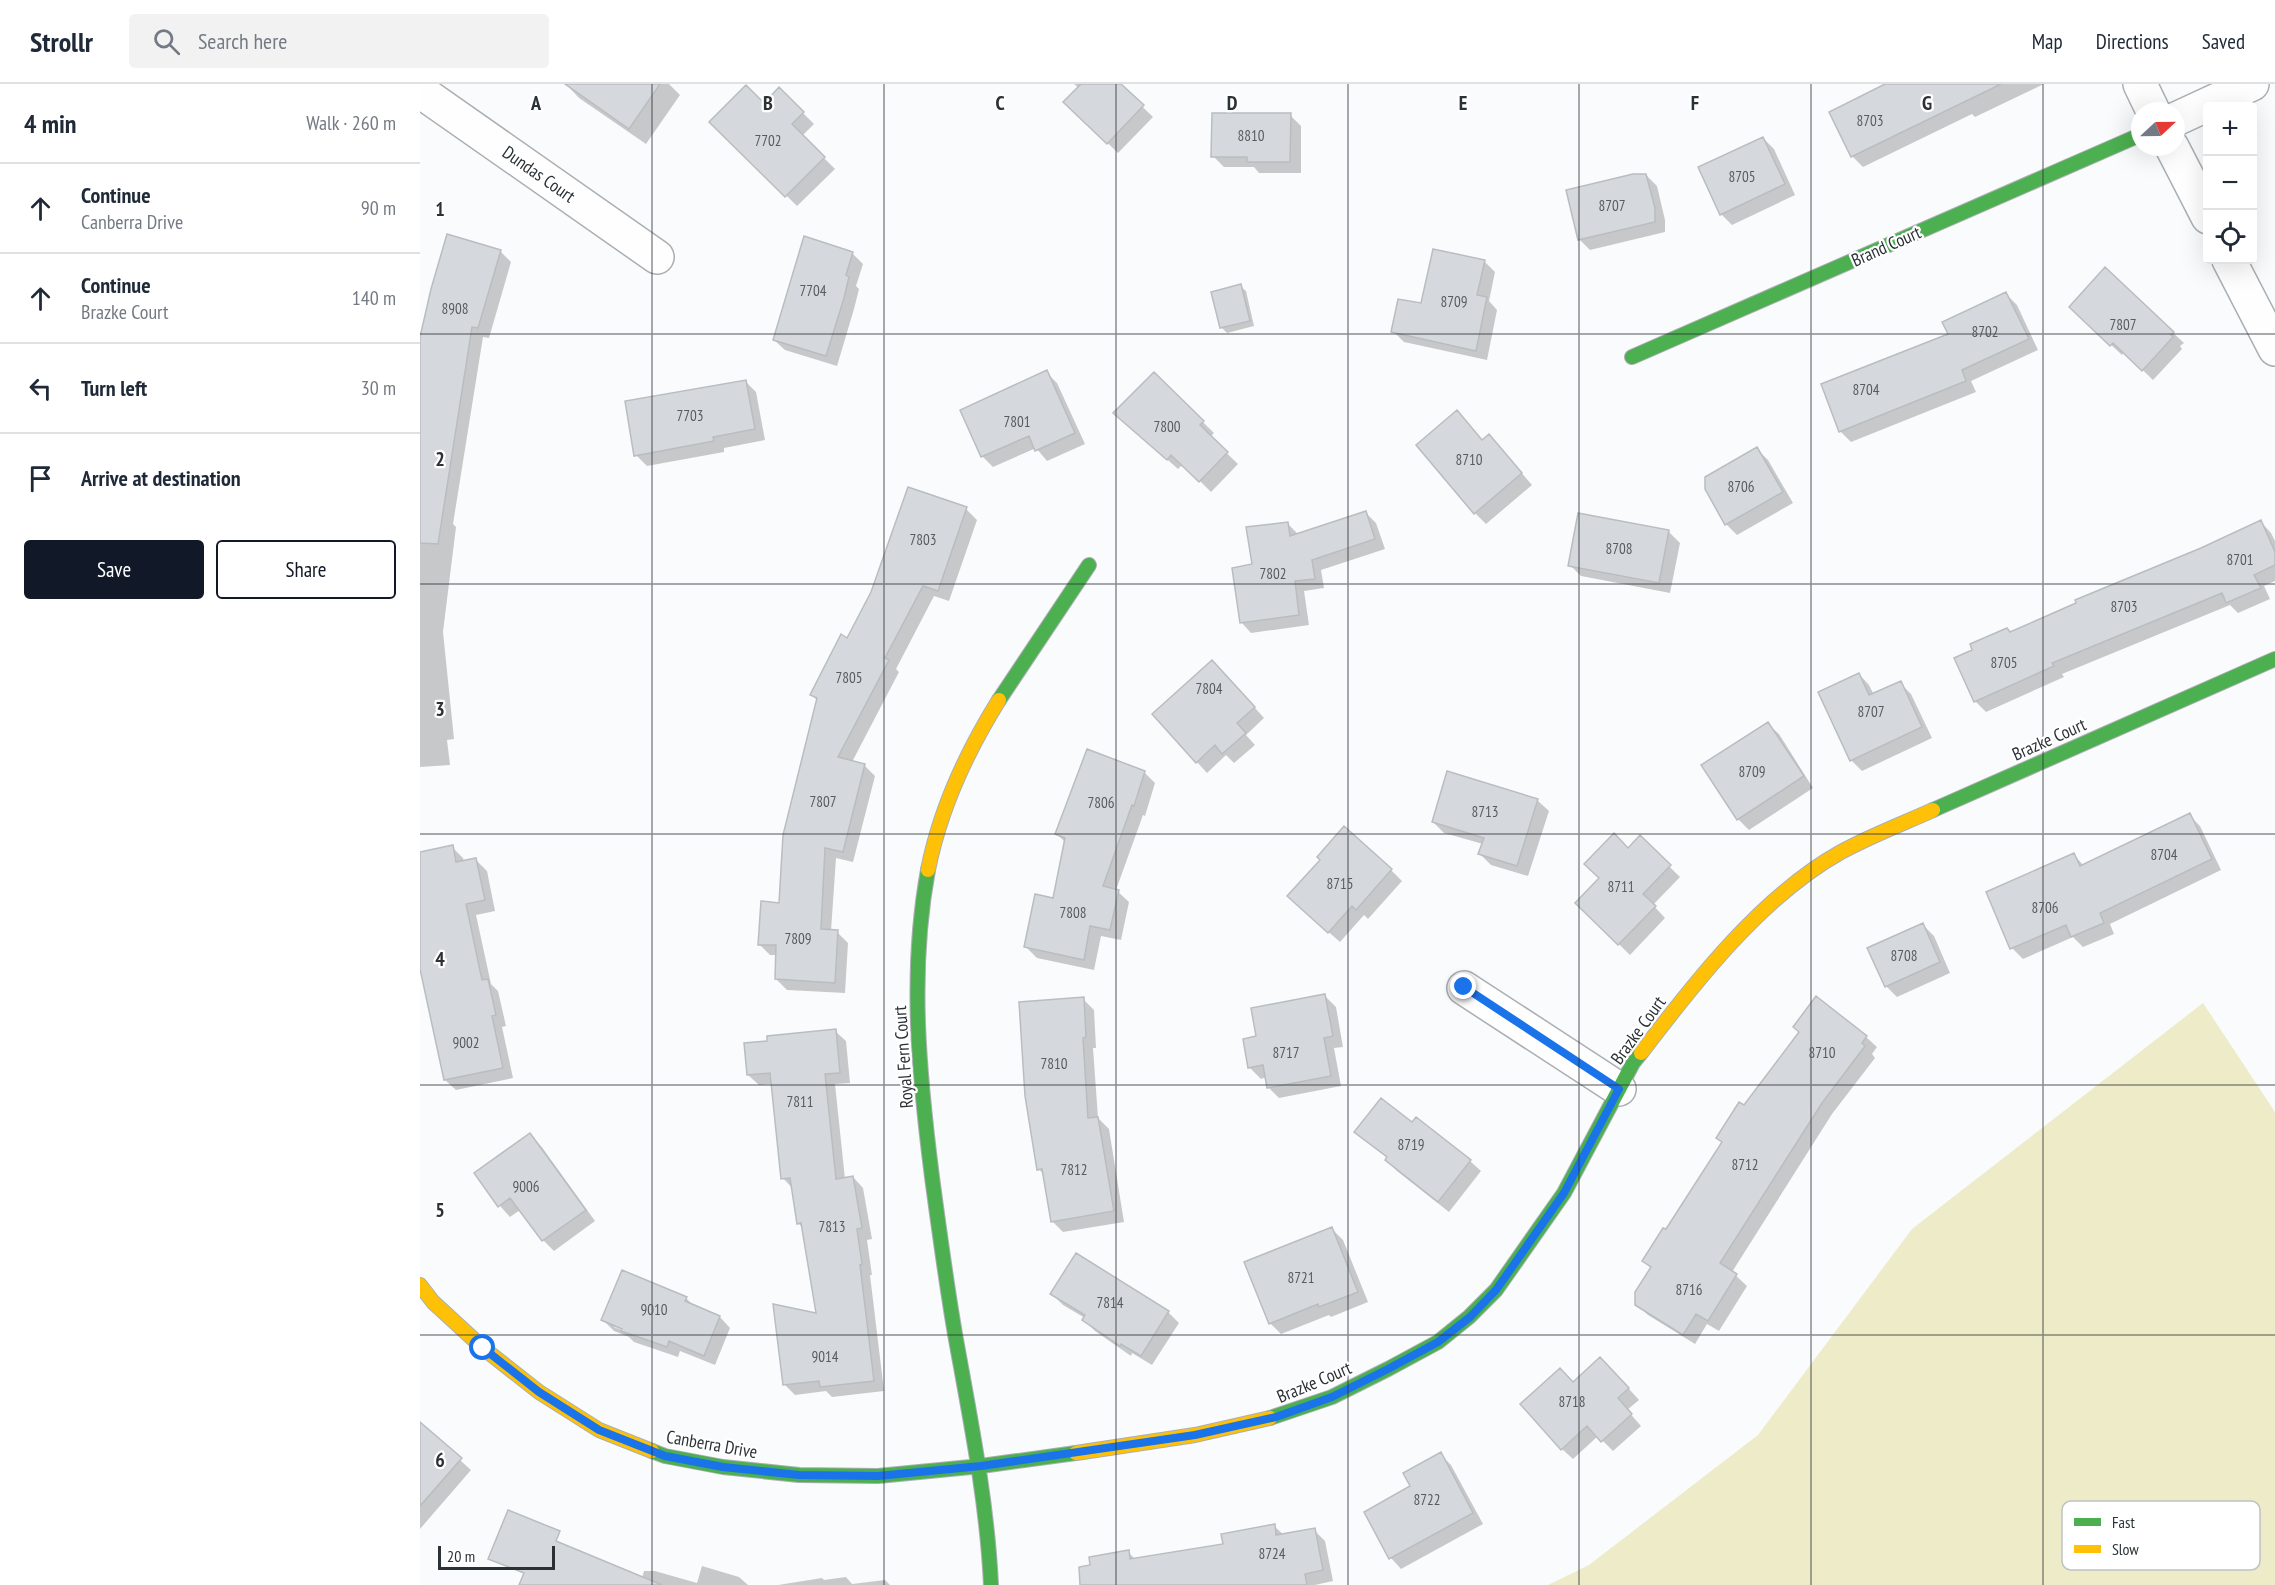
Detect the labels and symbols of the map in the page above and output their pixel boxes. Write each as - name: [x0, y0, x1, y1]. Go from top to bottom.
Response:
- text: A: [530, 90, 542, 116]
- text: B: [763, 90, 773, 116]
- text: C: [995, 90, 1005, 116]
- text: D: [1227, 90, 1238, 116]
- text: E: [1459, 90, 1467, 116]
- text: F: [1691, 90, 1699, 116]
- text: G: [1922, 90, 1932, 116]
- north arrow: [2131, 102, 2185, 156]
- house number: 8703: [1856, 111, 1884, 130]
- house number: 8810: [1237, 126, 1265, 145]
- house number: 7702: [754, 131, 782, 150]
- street label: Dundas Court: [498, 141, 580, 207]
- house number: 8705: [1728, 167, 1756, 186]
- text: 1: [435, 196, 445, 222]
- house number: 8707: [1598, 196, 1626, 215]
- street label: Brand Court: [1848, 220, 1924, 272]
- house number: 7704: [799, 281, 827, 300]
- house number: 8709: [1440, 292, 1468, 311]
- house number: 8908: [441, 299, 469, 318]
- house number: 7807: [2109, 315, 2137, 334]
- house number: 8702: [1971, 322, 1999, 341]
- house number: 8704: [1852, 380, 1880, 399]
- house number: 7703: [676, 406, 704, 425]
- house number: 7801: [1003, 412, 1031, 431]
- house number: 7800: [1153, 417, 1181, 436]
- text: 2: [435, 446, 445, 472]
- house number: 8710: [1455, 450, 1483, 469]
- house number: 8706: [1727, 477, 1755, 496]
- house number: 7803: [909, 530, 937, 549]
- house number: 8708: [1605, 539, 1633, 558]
- house number: 8701: [2226, 550, 2254, 569]
- house number: 7802: [1259, 564, 1287, 583]
- house number: 8703: [2110, 597, 2138, 616]
- house number: 8705: [1990, 653, 2018, 672]
- house number: 7805: [835, 668, 863, 687]
- house number: 7804: [1195, 679, 1223, 698]
- text: 3: [435, 696, 445, 722]
- house number: 8707: [1857, 702, 1885, 721]
- street label: Brazke Court: [2008, 712, 2090, 766]
- house number: 8709: [1738, 762, 1766, 781]
- house number: 7807: [809, 792, 837, 811]
- house number: 7806: [1087, 793, 1115, 812]
- house number: 8713: [1471, 802, 1499, 821]
- house number: 8704: [2150, 845, 2178, 864]
- house number: 8715: [1326, 874, 1354, 893]
- house number: 8711: [1607, 877, 1635, 896]
- house number: 8706: [2031, 898, 2059, 917]
- house number: 7808: [1059, 903, 1087, 922]
- house number: 7809: [784, 929, 812, 948]
- text: 4: [435, 946, 445, 972]
- house number: 8708: [1890, 946, 1918, 965]
- route end: [1450, 973, 1476, 999]
- street label: Brazke Court: [1606, 991, 1670, 1069]
- street label: Royal Fern Court: [888, 1005, 918, 1109]
- house number: 9002: [452, 1033, 480, 1052]
- house number: 8717: [1272, 1043, 1300, 1062]
- house number: 8710: [1808, 1043, 1836, 1062]
- house number: 7810: [1040, 1054, 1068, 1073]
- house number: 7811: [786, 1092, 814, 1111]
- house number: 8719: [1397, 1135, 1425, 1154]
- house number: 8712: [1731, 1155, 1759, 1174]
- house number: 7812: [1060, 1160, 1088, 1179]
- house number: 9006: [512, 1177, 540, 1196]
- text: 5: [435, 1197, 445, 1223]
- house number: 7813: [818, 1217, 846, 1236]
- house number: 8721: [1287, 1268, 1315, 1287]
- house number: 8716: [1675, 1280, 1703, 1299]
- house number: 7814: [1096, 1293, 1124, 1312]
- house number: 9010: [640, 1300, 668, 1319]
- route start: [469, 1334, 495, 1360]
- house number: 9014: [811, 1347, 839, 1366]
- street label: Brazke Court: [1273, 1356, 1355, 1408]
- house number: 8718: [1558, 1392, 1586, 1411]
- street label: Canberra Drive: [665, 1425, 759, 1463]
- text: 6: [435, 1447, 445, 1473]
- house number: 8722: [1413, 1490, 1441, 1509]
- legend: [2062, 1501, 2260, 1570]
- text: Fast: [2112, 1512, 2135, 1532]
- text: Slow: [2112, 1539, 2139, 1559]
- scale bar: [438, 1543, 555, 1570]
- house number: 8724: [1258, 1544, 1286, 1563]

